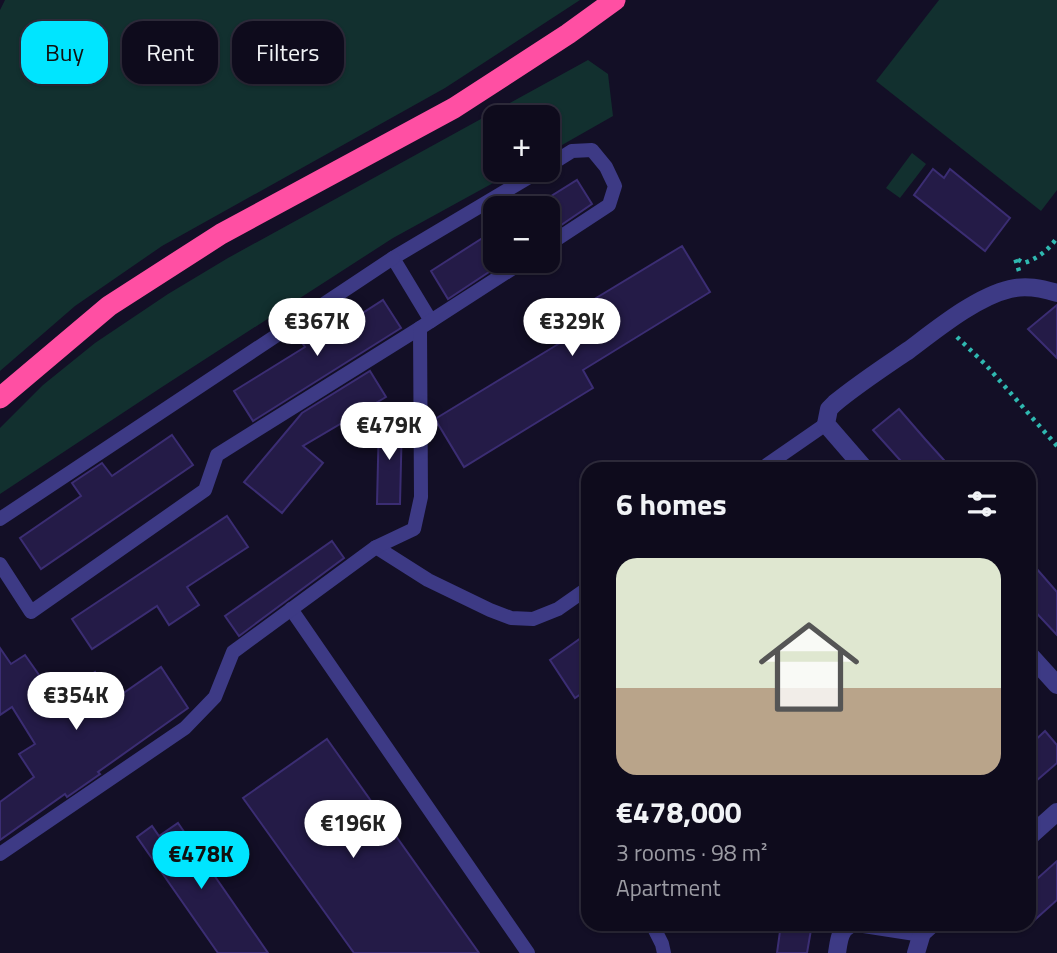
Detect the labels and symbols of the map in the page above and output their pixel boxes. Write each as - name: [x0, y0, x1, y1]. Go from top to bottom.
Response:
- pin: €367K: [268, 298, 366, 358]
- pin: €329K: [523, 298, 621, 358]
- pin: €479K: [340, 402, 438, 462]
- pin: €354K: [27, 672, 125, 732]
- pin: €196K: [304, 800, 402, 860]
- pin: €478K: [152, 832, 250, 891]

